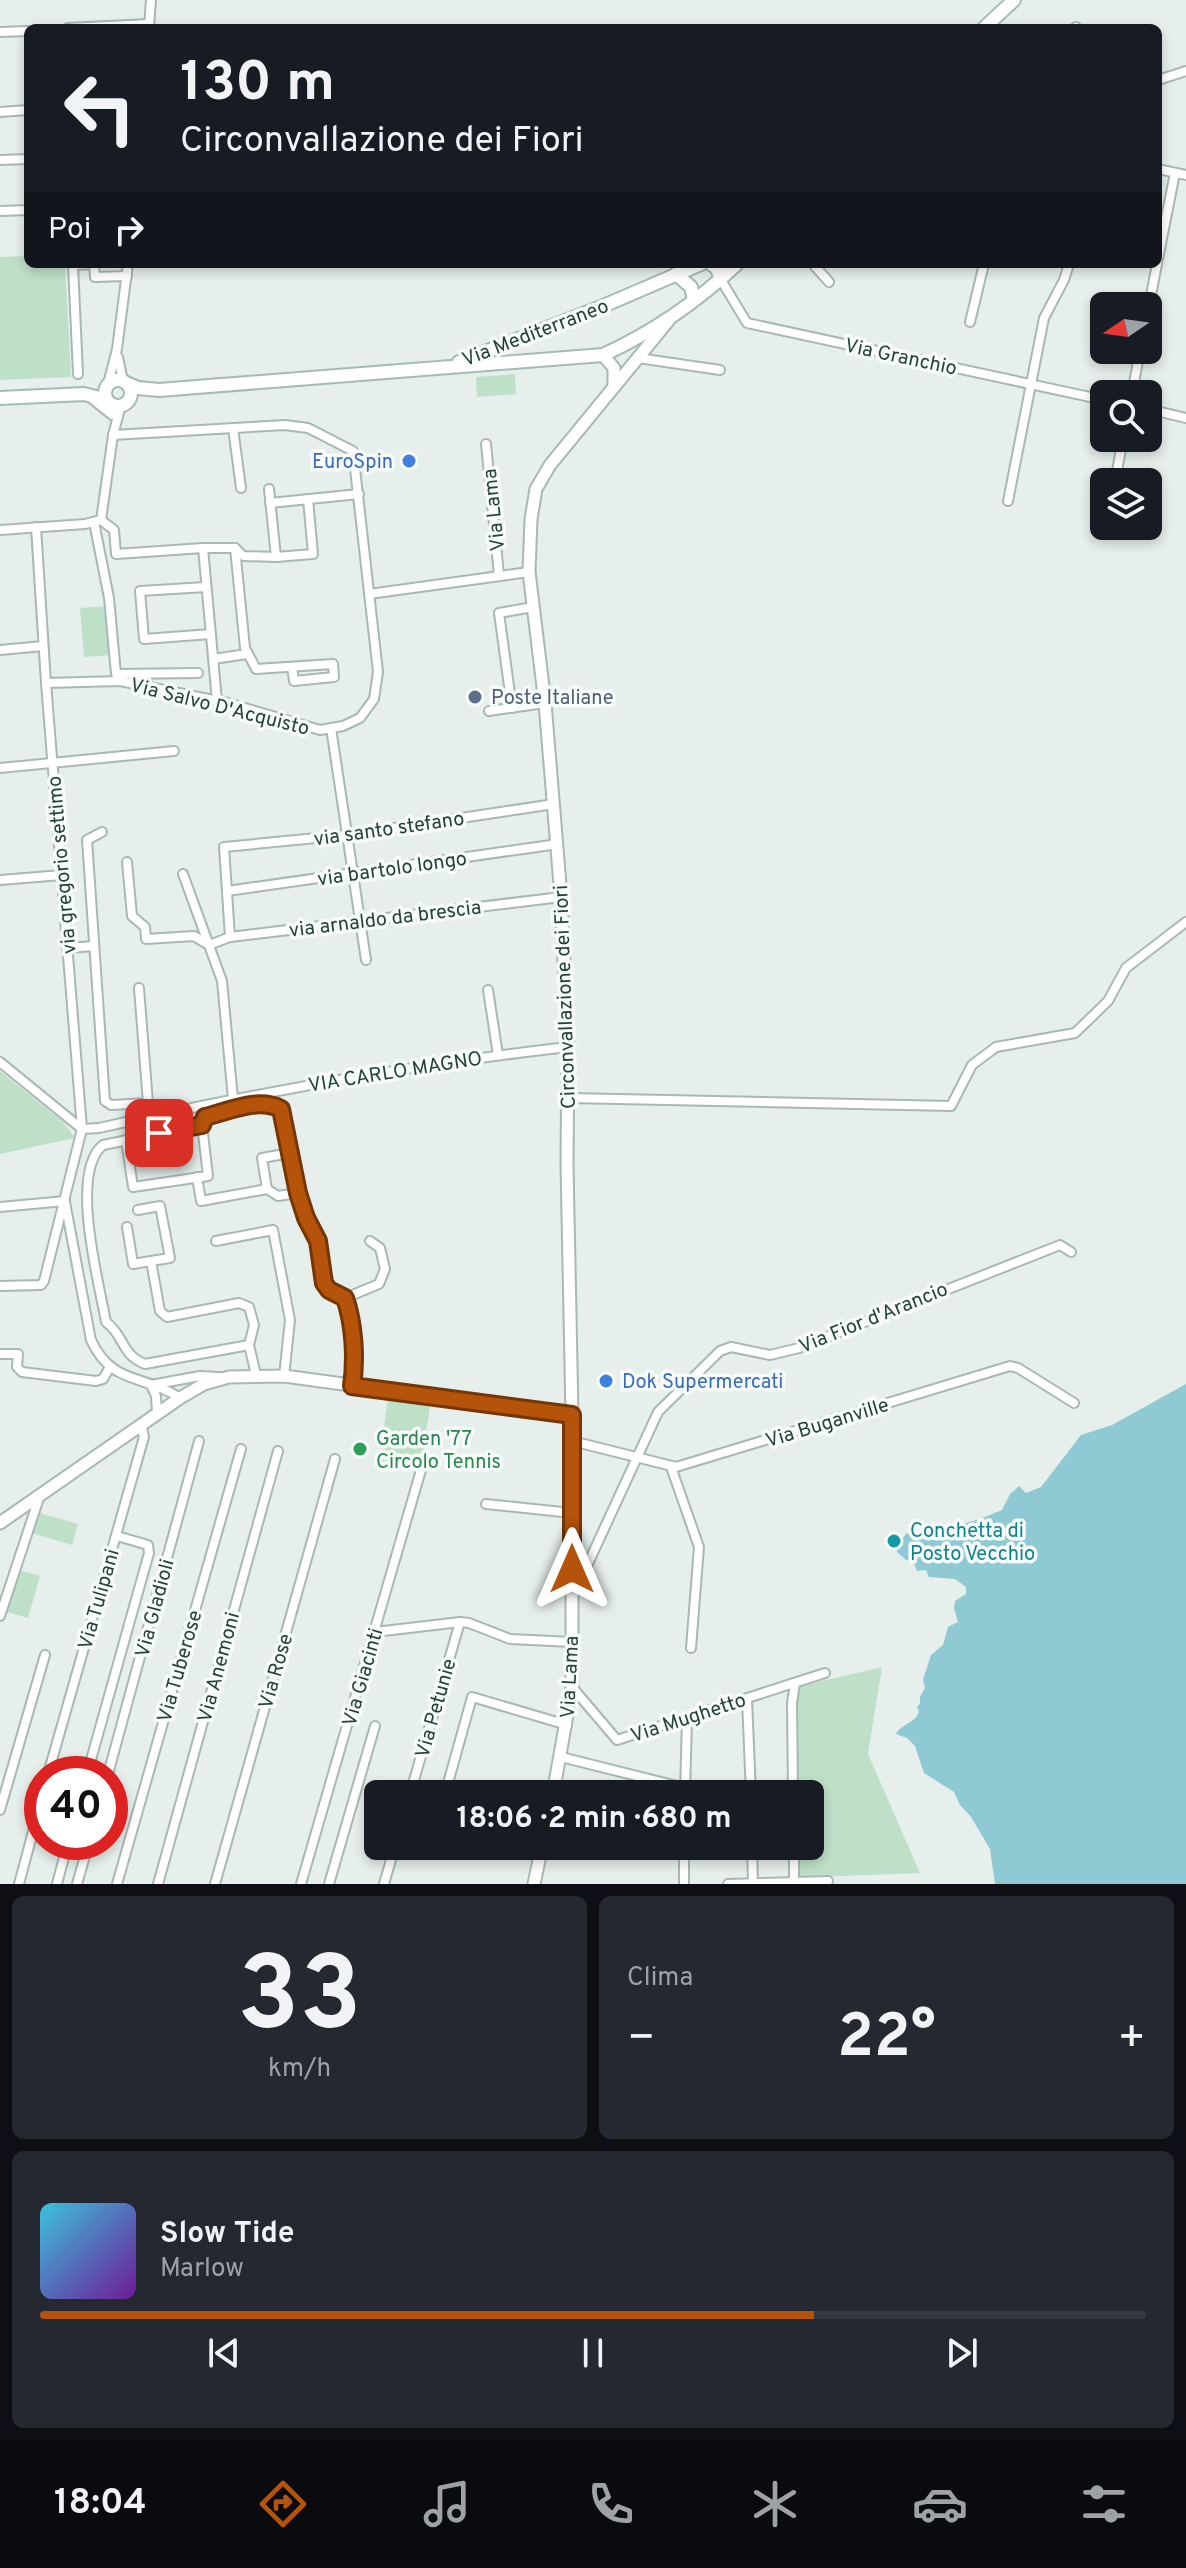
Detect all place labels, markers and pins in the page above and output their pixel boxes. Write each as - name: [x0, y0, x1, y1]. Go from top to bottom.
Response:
- place label: EuroSpin: [312, 450, 393, 476]
- marker: EuroSpin: [400, 452, 418, 470]
- place label: Poste Italiane: [491, 686, 614, 712]
- marker: Poste Italiane: [466, 688, 484, 706]
- pin: [125, 1099, 193, 1167]
- place label: Dok Supermercati: [622, 1370, 783, 1396]
- marker: Dok Supermercati: [597, 1372, 615, 1390]
- place label: Garden '77 Circolo Tennis: [376, 1427, 501, 1476]
- marker: Garden '77 Circolo Tennis: [351, 1440, 369, 1458]
- place label: Conchetta di Posto Vecchio: [910, 1519, 1035, 1568]
- marker: Conchetta di Posto Vecchio: [885, 1532, 903, 1550]

